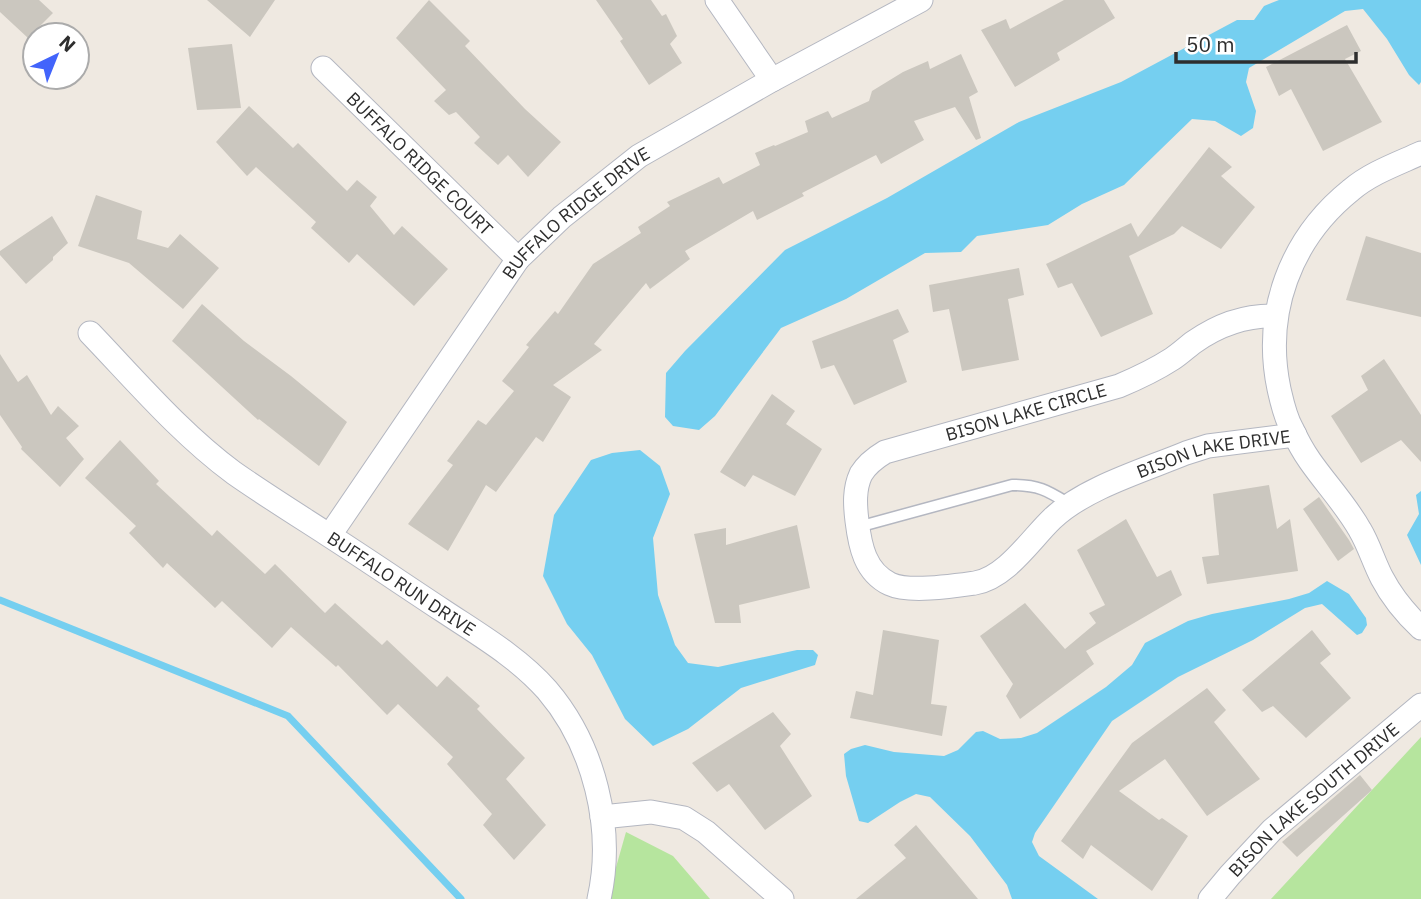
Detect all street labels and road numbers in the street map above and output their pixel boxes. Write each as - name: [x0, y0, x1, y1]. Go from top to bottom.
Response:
- street label: BUFFALO RIDGE COURT: [342, 86, 498, 240]
- street label: BUFFALO RIDGE DRIVE: [497, 141, 654, 283]
- street label: BISON LAKE CIRCLE: [943, 378, 1109, 446]
- street label: BISON LAKE DRIVE: [1133, 424, 1292, 483]
- street label: BUFFALO RUN DRIVE: [323, 526, 480, 641]
- street label: BISON LAKE SOUTH DRIVE: [1223, 717, 1403, 881]

